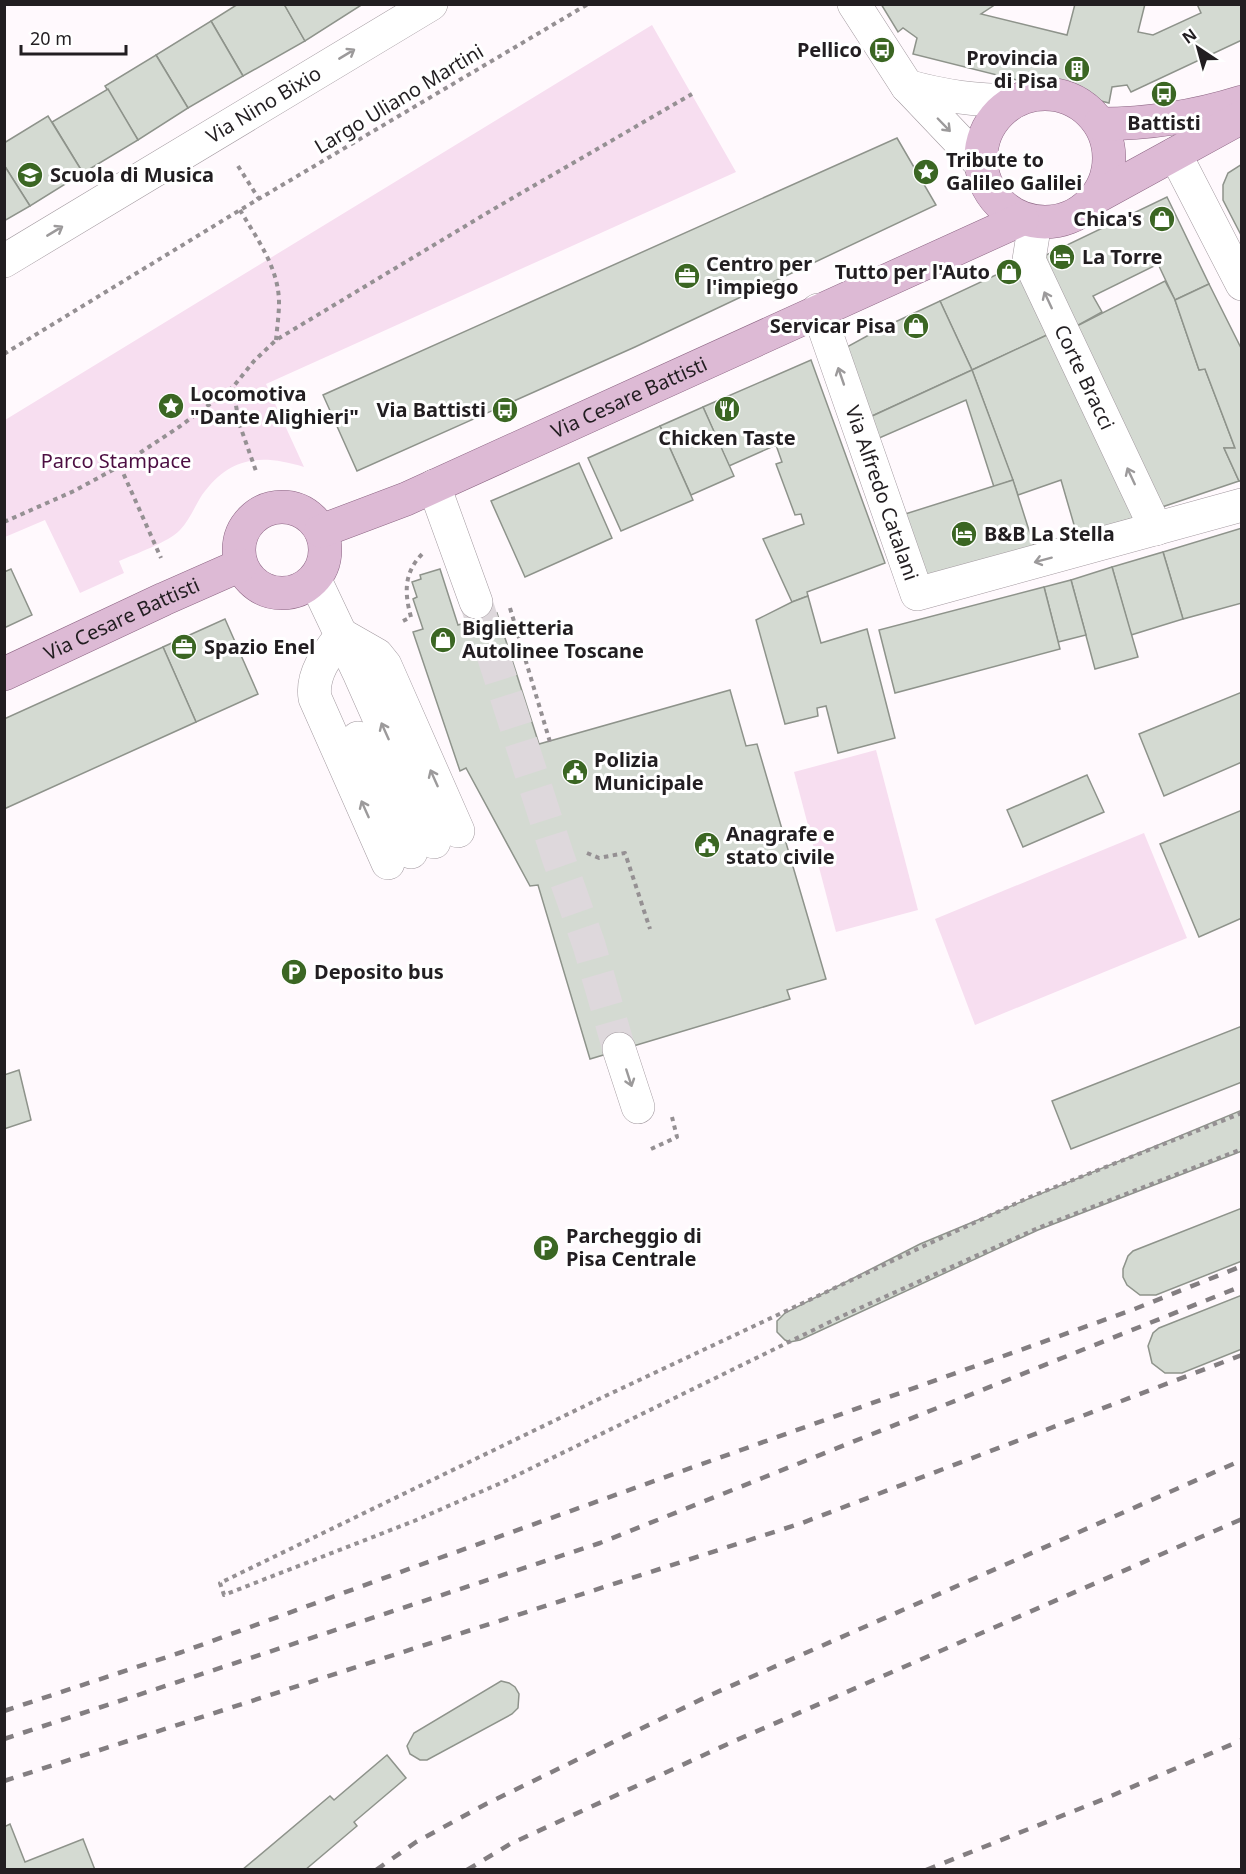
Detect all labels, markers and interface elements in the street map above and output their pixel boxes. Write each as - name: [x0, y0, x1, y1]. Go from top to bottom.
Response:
- scale bar: [21, 18, 126, 56]
- north arrow: [1168, 18, 1228, 78]
- text: N: [1177, 23, 1201, 49]
- text: 20 m: [30, 26, 72, 50]
- bus stop icon: Pellico: [867, 35, 897, 65]
- place label: Pellico: [797, 36, 862, 63]
- street label: Largo Uliano Martini: [309, 37, 488, 160]
- place label: Provincia di Pisa: [966, 44, 1058, 94]
- one-way arrow: [338, 48, 355, 60]
- building icon: Provincia di Pisa: [1062, 54, 1092, 84]
- street label: Via Nino Bixio: [201, 59, 326, 149]
- bus stop icon: Battisti: [1149, 79, 1179, 109]
- place label: Battisti: [1127, 109, 1201, 136]
- one-way arrow: [936, 118, 951, 133]
- place label: Tribute to Galileo Galilei: [946, 146, 1082, 196]
- place icon: Tribute to Galileo Galilei: [911, 157, 941, 187]
- school or university icon: Scuola di Musica: [15, 160, 45, 190]
- place label: Scuola di Musica: [50, 161, 214, 188]
- shop icon: Chica's: [1147, 204, 1177, 234]
- place label: Chica's: [1073, 205, 1142, 232]
- one-way arrow: [46, 225, 63, 237]
- hotel icon: La Torre: [1047, 242, 1077, 272]
- place label: La Torre: [1082, 243, 1162, 270]
- place label: Centro per l'impiego: [706, 250, 812, 300]
- shop icon: Tutto per l'Auto: [994, 257, 1024, 287]
- place label: Tutto per l'Auto: [835, 258, 990, 285]
- office icon: Centro per l'impiego: [672, 261, 702, 291]
- one-way arrow: [1041, 291, 1053, 309]
- shop icon: Servicar Pisa: [901, 311, 931, 341]
- place label: Servicar Pisa: [770, 312, 896, 339]
- street label: Corte Bracci: [1048, 320, 1121, 434]
- street label: Via Cesare Battisti: [547, 350, 711, 444]
- one-way arrow: [834, 367, 845, 386]
- place label: Locomotiva "Dante Alighieri": [190, 380, 359, 430]
- place icon: Locomotiva "Dante Alighieri": [156, 391, 186, 421]
- restaurant icon: Chicken Taste: [712, 394, 742, 424]
- bus stop icon: Via Battisti: [490, 395, 520, 425]
- place label: Via Battisti: [377, 396, 486, 423]
- street label: Via Alfredo Catalani: [839, 402, 925, 584]
- place label: Chicken Taste: [658, 424, 796, 451]
- park label: Parco Stampace: [41, 447, 191, 474]
- one-way arrow: [1124, 468, 1136, 486]
- hotel icon: B&B La Stella: [949, 519, 979, 549]
- place label: B&B La Stella: [984, 520, 1115, 547]
- one-way arrow: [1034, 555, 1053, 566]
- street label: Via Cesare Battisti: [39, 571, 204, 666]
- place label: Biglietteria Autolinee Toscane: [462, 614, 644, 664]
- shop icon: Biglietteria Autolinee Toscane: [428, 625, 458, 655]
- office icon: Spazio Enel: [169, 632, 199, 662]
- place label: Spazio Enel: [204, 633, 315, 660]
- one-way arrow: [378, 722, 390, 740]
- place label: Polizia Municipale: [594, 746, 704, 796]
- public building icon: Polizia Municipale: [560, 757, 590, 787]
- one-way arrow: [428, 769, 439, 787]
- one-way arrow: [358, 801, 370, 819]
- place label: Anagrafe e stato civile: [726, 820, 835, 870]
- public building icon: Anagrafe e stato civile: [692, 830, 722, 860]
- parking icon: Deposito bus: [279, 957, 309, 987]
- place label: Deposito bus: [314, 958, 444, 985]
- one-way arrow: [624, 1068, 635, 1087]
- place label: Parcheggio di Pisa Centrale: [566, 1222, 702, 1272]
- parking icon: Parcheggio di Pisa Centrale: [531, 1233, 561, 1263]

